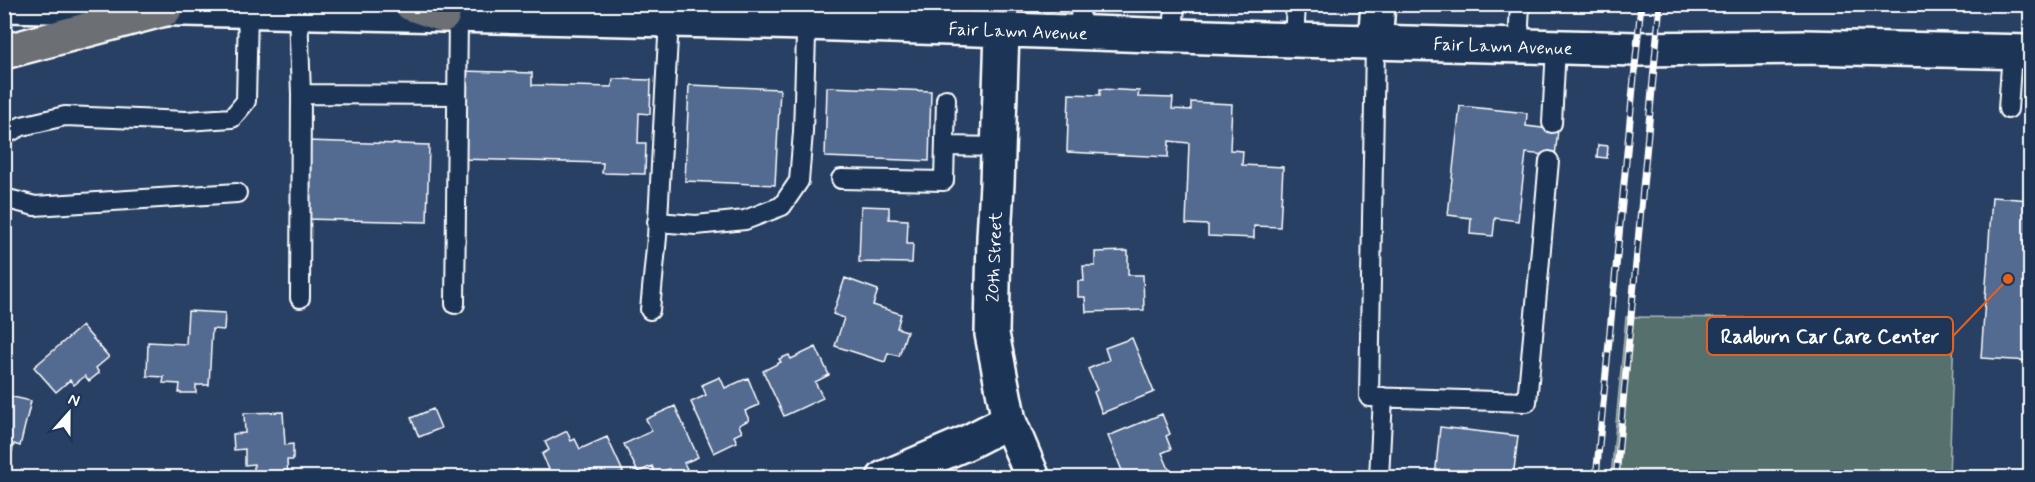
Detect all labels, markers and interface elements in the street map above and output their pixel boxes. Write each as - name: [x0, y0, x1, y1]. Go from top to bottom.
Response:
- street label: Fair Lawn Avenue: [948, 18, 1088, 46]
- street label: Fair Lawn Avenue: [1433, 33, 1573, 61]
- street label: 20th Street: [981, 211, 1009, 303]
- callout: Radburn Car Care Center: [1707, 317, 1953, 355]
- text: Radburn Car Care Center: [1721, 324, 1940, 351]
- north arrow: [39, 383, 99, 443]
- text: N: [65, 389, 83, 412]

